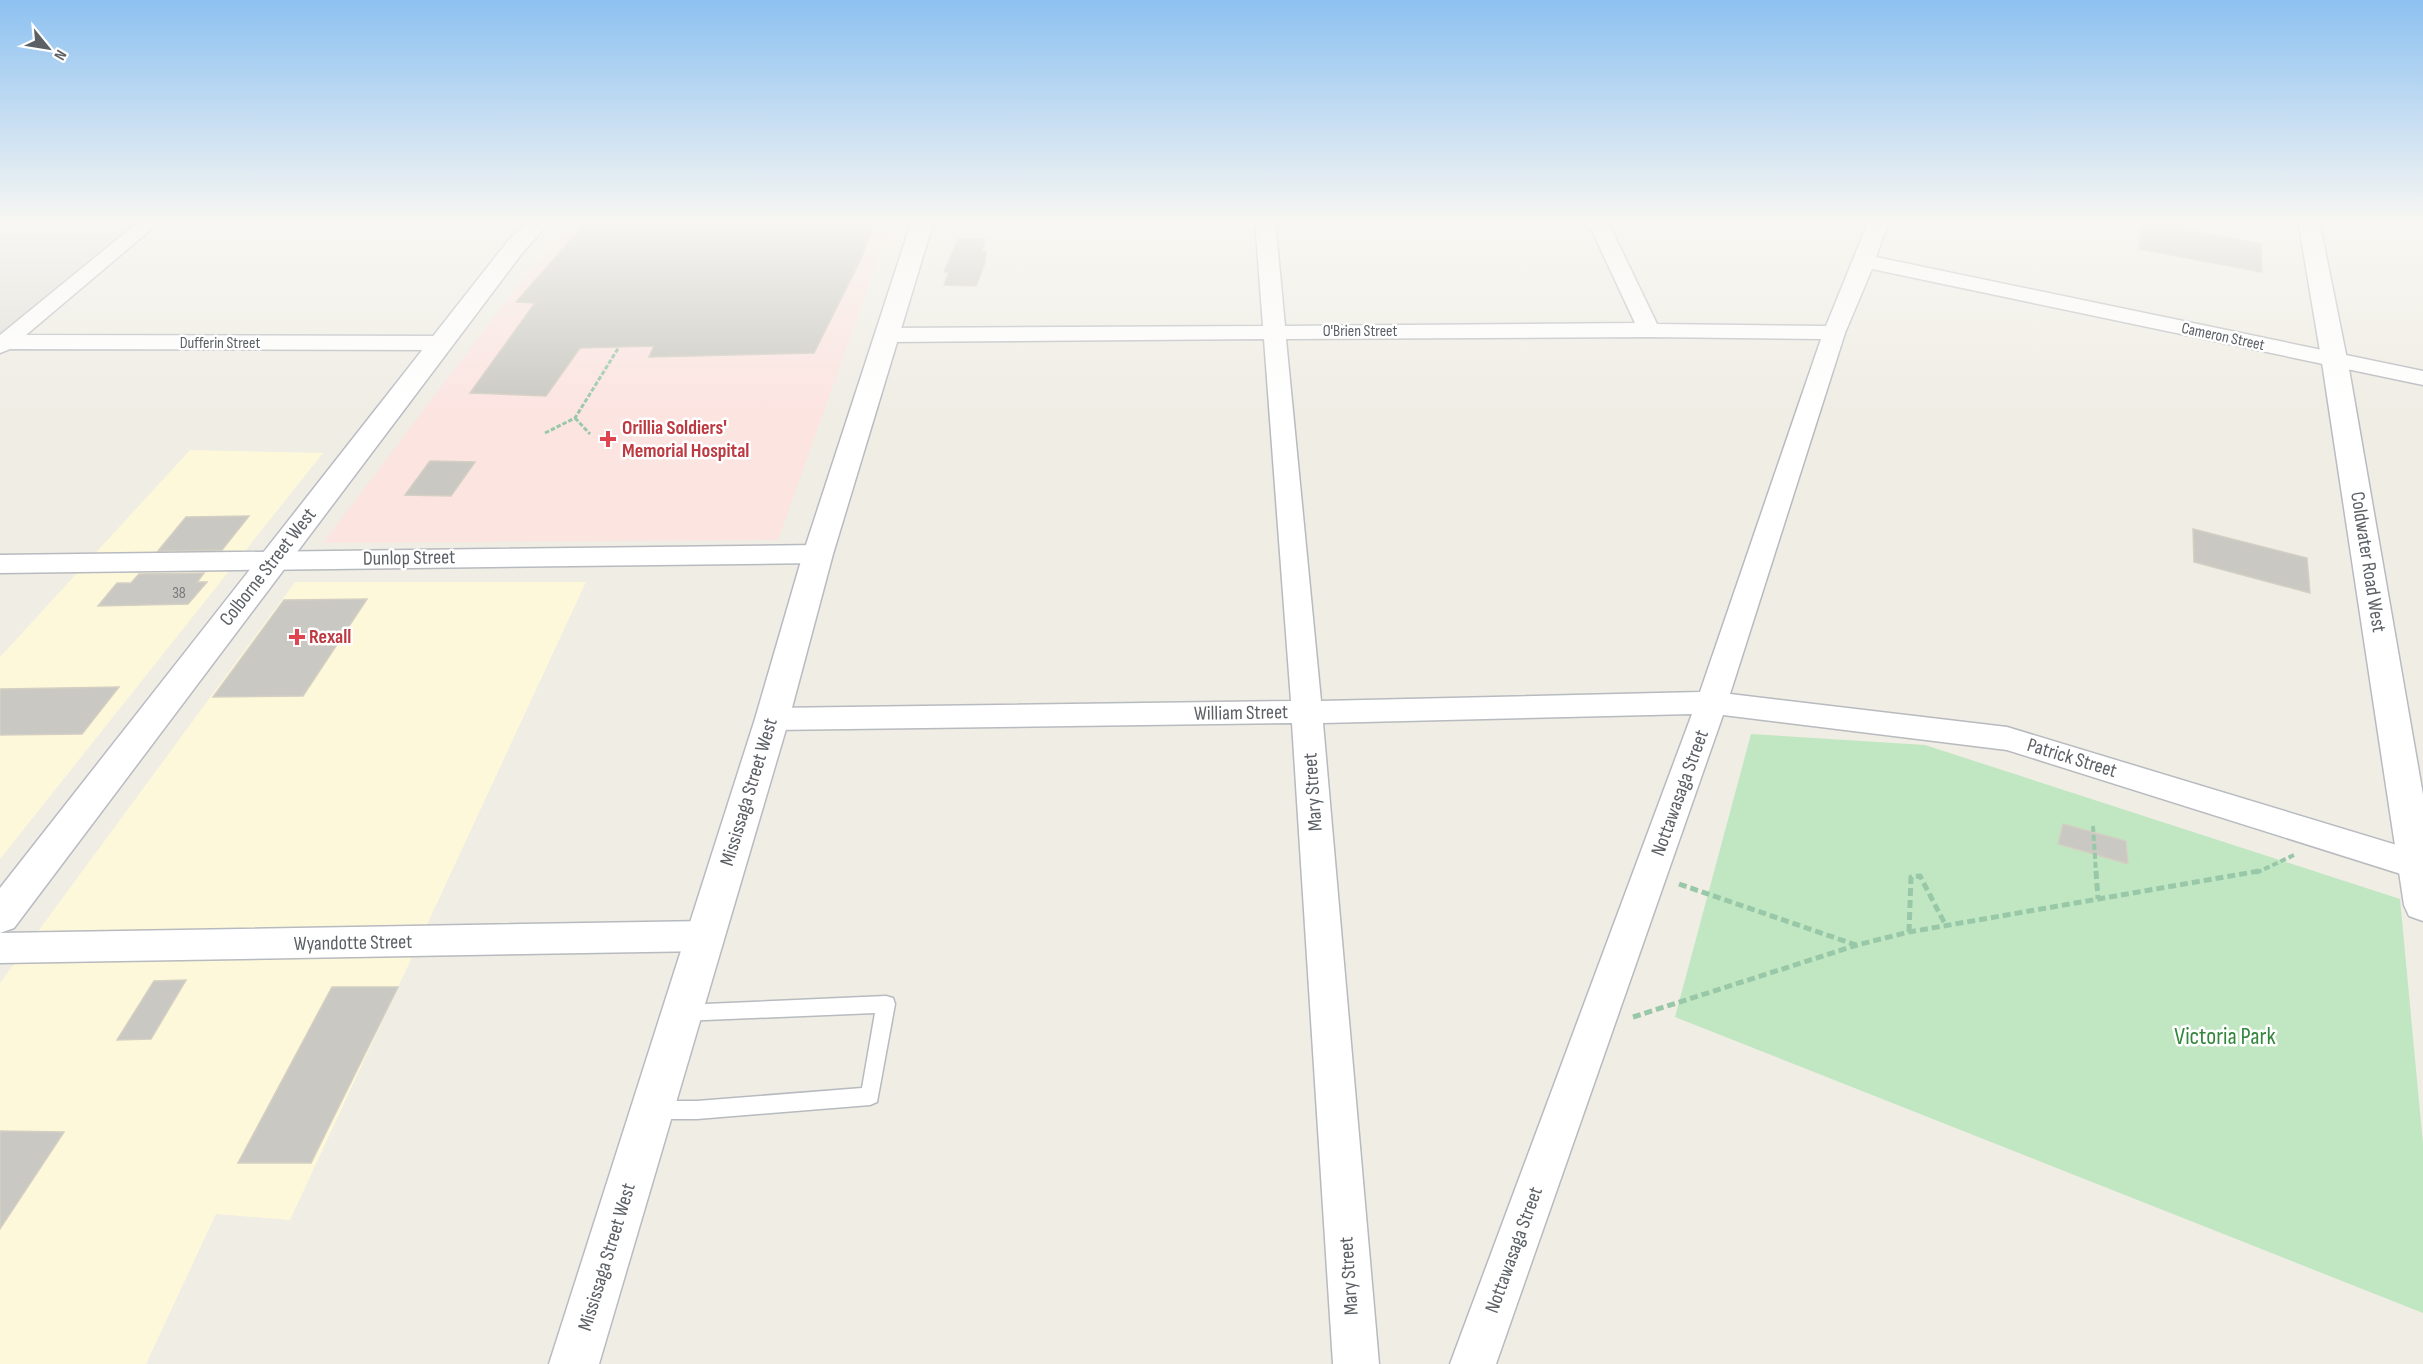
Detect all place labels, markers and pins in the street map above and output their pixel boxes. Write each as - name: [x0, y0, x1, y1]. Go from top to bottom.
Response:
- place label: Orillia Soldiers' Memorial Hospital: [622, 416, 749, 463]
- marker: Orillia Soldiers' Memorial Hospital: [599, 430, 617, 448]
- place label: Rexall: [309, 625, 351, 649]
- marker: Rexall: [290, 630, 304, 644]

